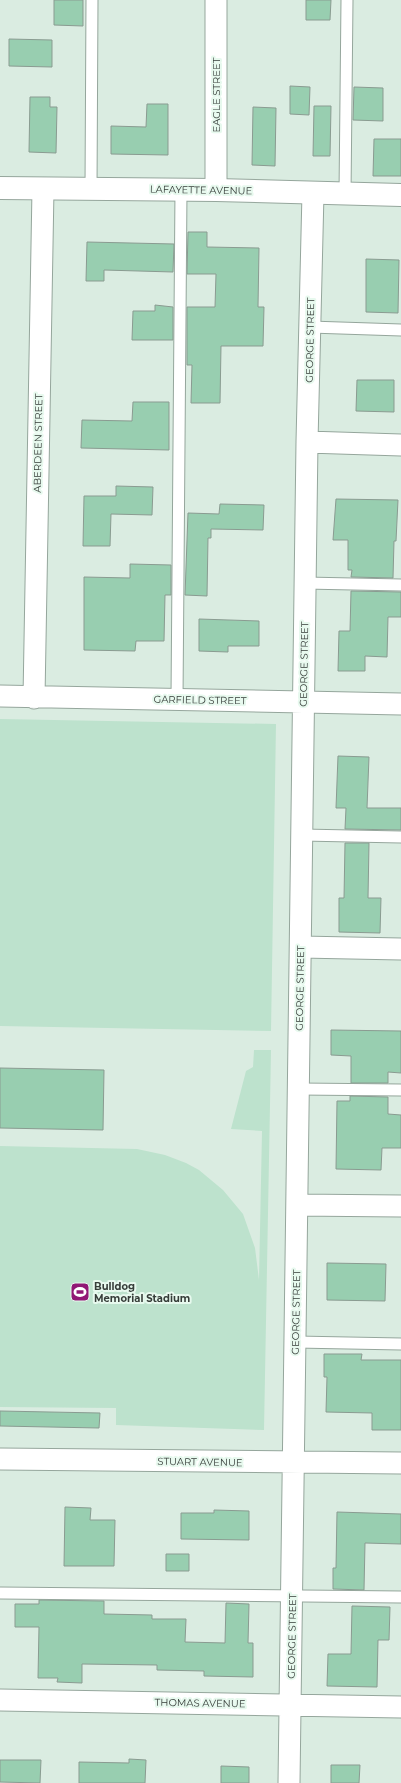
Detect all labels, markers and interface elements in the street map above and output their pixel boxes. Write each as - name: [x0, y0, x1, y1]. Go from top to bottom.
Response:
- street label: EAGLE STREET: [210, 57, 223, 132]
- street label: LAFAYETTE AVENUE: [150, 183, 253, 197]
- street label: GEORGE STREET: [303, 297, 317, 383]
- street label: ABERDEEN STREET: [31, 393, 45, 493]
- street label: GEORGE STREET: [297, 621, 311, 707]
- street label: GARFIELD STREET: [153, 693, 247, 707]
- street label: GEORGE STREET: [293, 945, 307, 1031]
- street label: GEORGE STREET: [289, 1269, 303, 1355]
- place label: Bulldog Memorial Stadium: [94, 1280, 190, 1305]
- sports icon: Bulldog Memorial Stadium: [69, 1281, 91, 1303]
- street label: STUART AVENUE: [157, 1455, 243, 1469]
- street label: GEORGE STREET: [285, 1593, 299, 1679]
- street label: THOMAS AVENUE: [154, 1696, 246, 1710]

